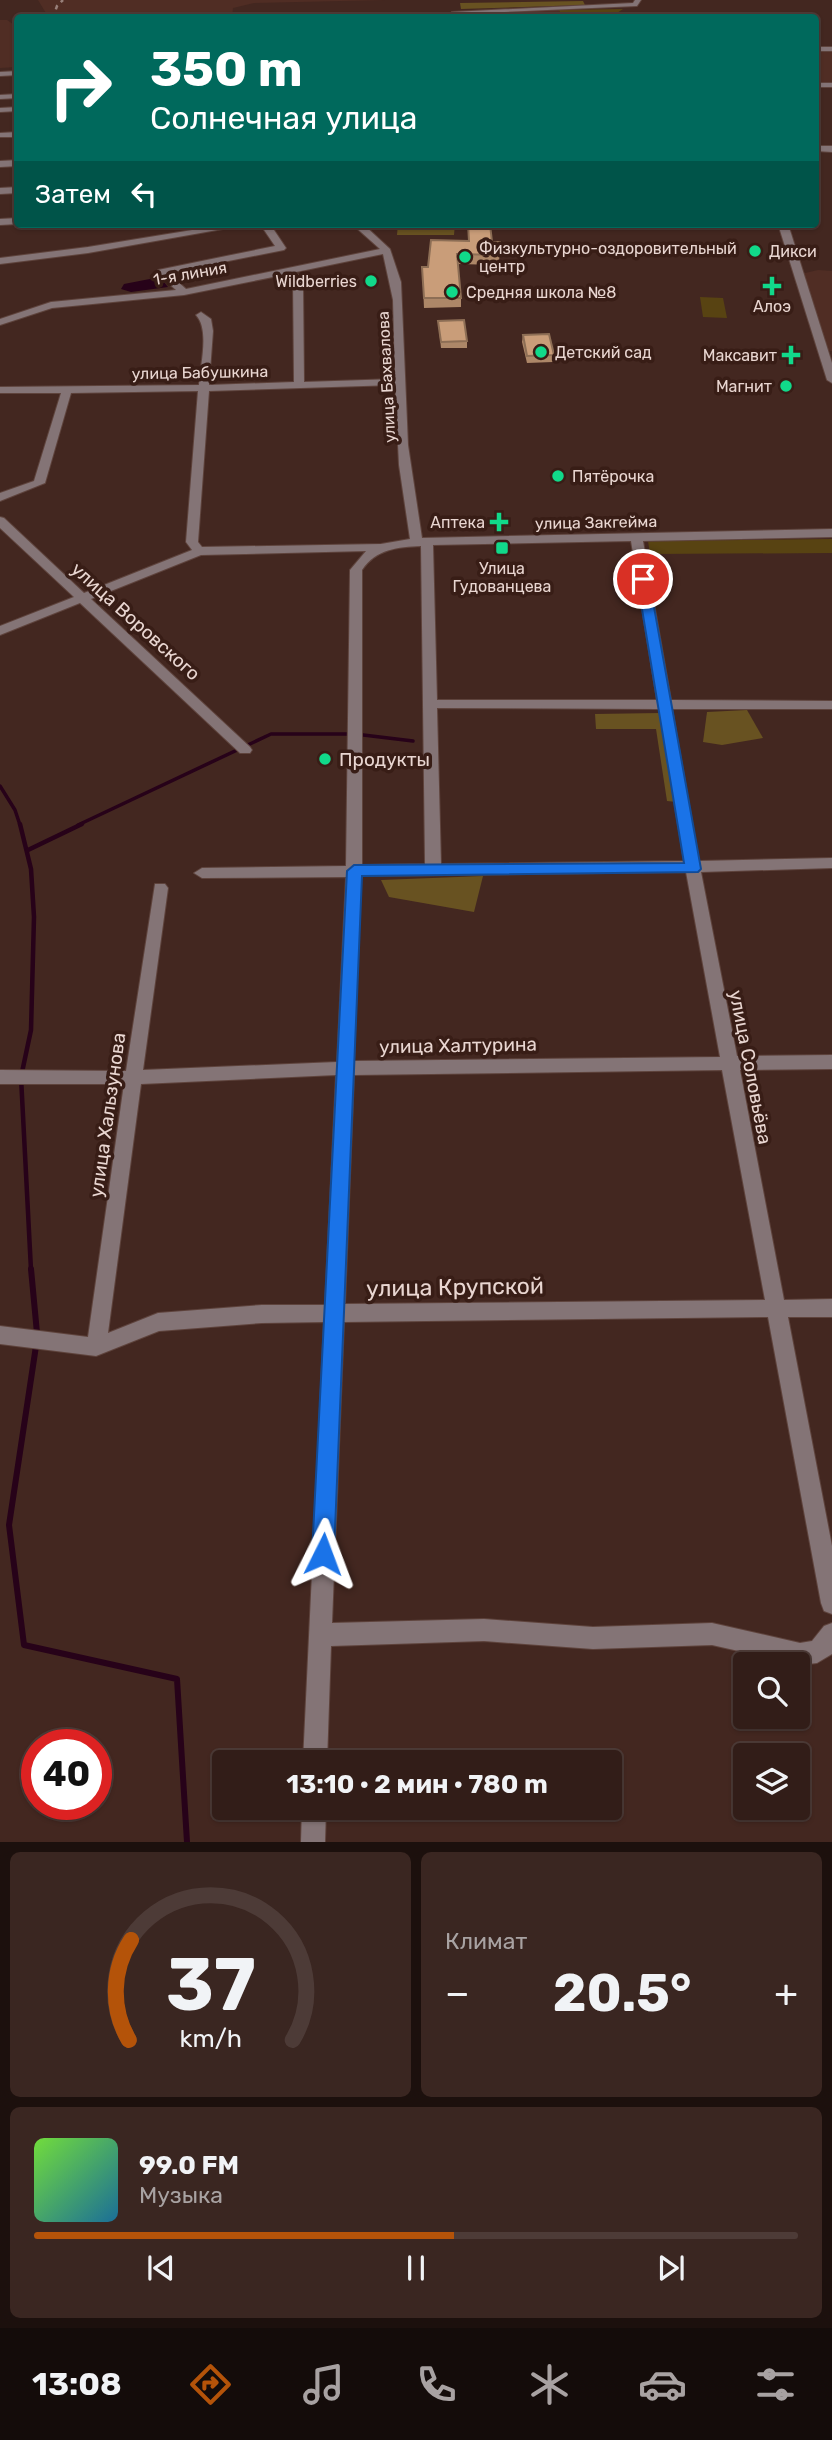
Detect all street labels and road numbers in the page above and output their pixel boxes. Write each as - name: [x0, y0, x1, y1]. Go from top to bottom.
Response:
- street label: 1-я линия: [152, 258, 228, 289]
- street label: улица Бахвалова: [374, 311, 399, 443]
- street label: улица Бабушкина: [132, 362, 268, 383]
- street label: улица Закгейма: [535, 512, 657, 533]
- street label: улица Воровского: [66, 557, 205, 685]
- street label: улица Соловьёва: [724, 988, 777, 1146]
- street label: улица Хальзунова: [85, 1031, 130, 1199]
- street label: улица Халтурина: [379, 1033, 537, 1058]
- street label: улица Крупской: [366, 1271, 544, 1303]

